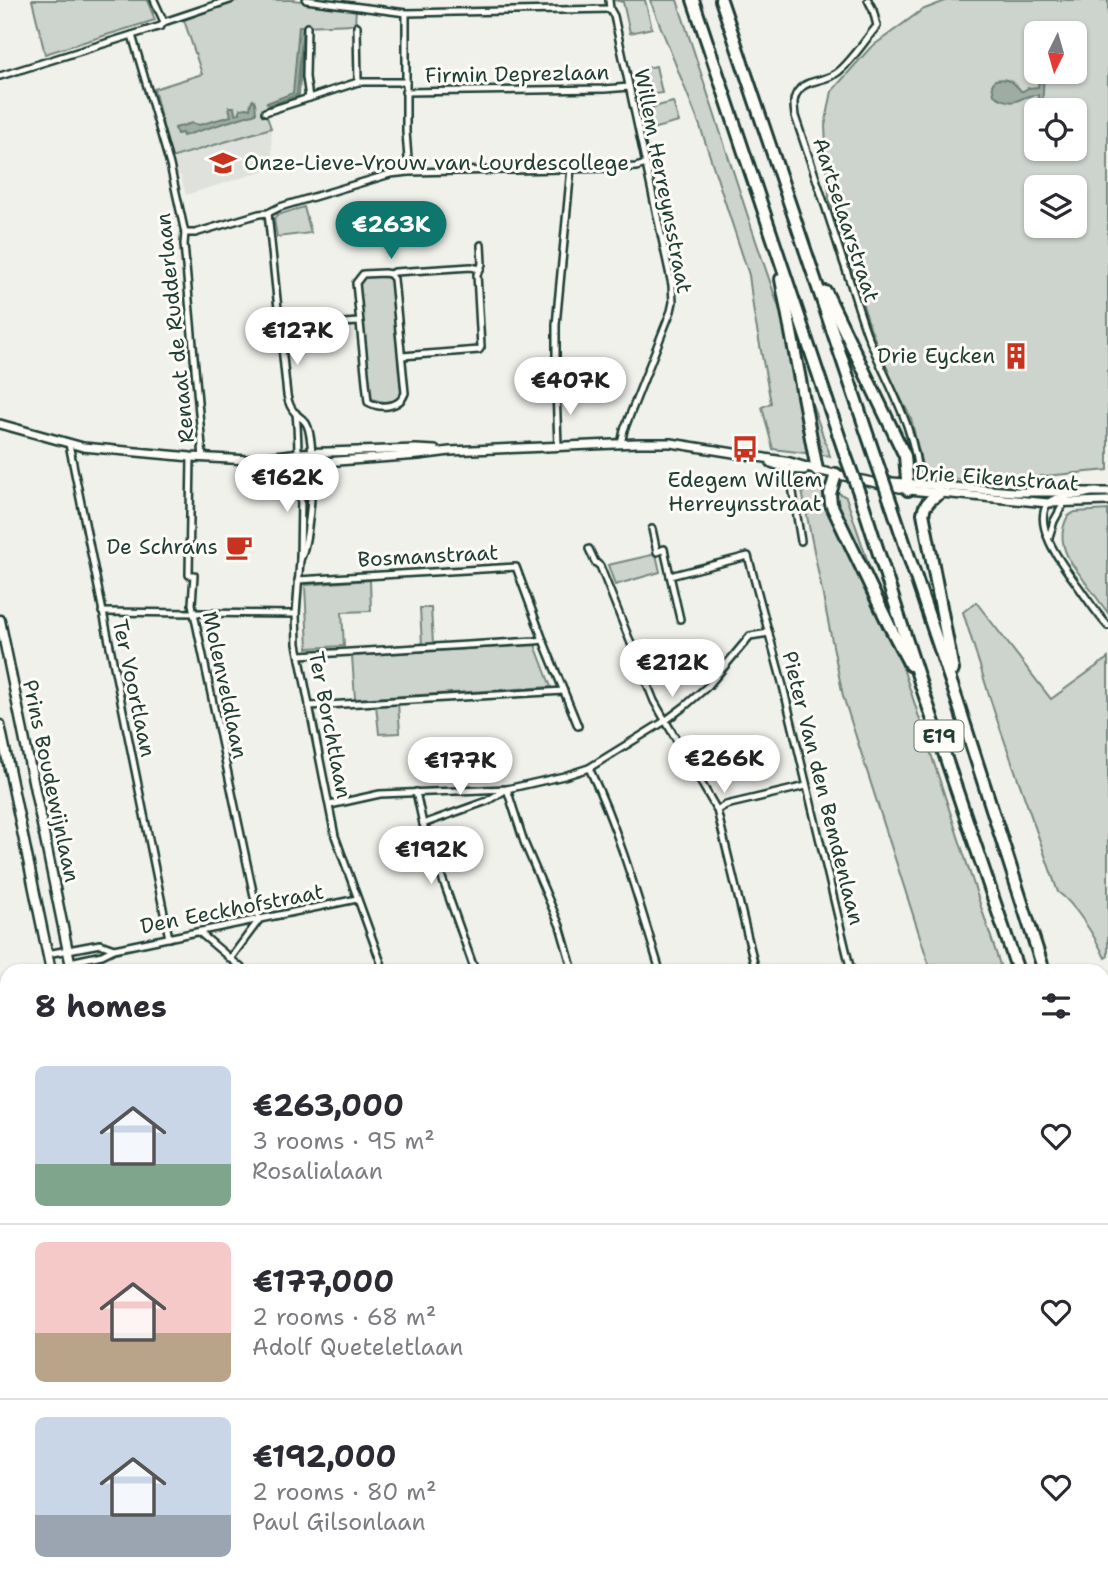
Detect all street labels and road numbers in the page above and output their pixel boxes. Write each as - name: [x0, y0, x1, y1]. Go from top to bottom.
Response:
- street label: Firmin Deprezlaan: [425, 58, 610, 90]
- street label: Willem Herreynsstraat: [627, 66, 699, 296]
- street label: Aartselaarstraat: [806, 134, 886, 306]
- street label: Renaat de Rudderlaan: [149, 211, 201, 444]
- street label: Drie Eikenstraat: [914, 458, 1080, 498]
- street label: Bosmanstraat: [357, 538, 499, 574]
- street label: Molenveldlaan: [196, 609, 254, 761]
- street label: Ter Voortlaan: [106, 617, 162, 760]
- street label: Pieter Van den Bemdenlaan: [775, 648, 871, 928]
- street label: Ter Borchtlaan: [302, 649, 358, 801]
- street label: Prins Boudewijnlaan: [16, 677, 86, 885]
- road number: E19: [914, 720, 964, 751]
- street label: Den Eeckhofstraat: [138, 877, 326, 941]

